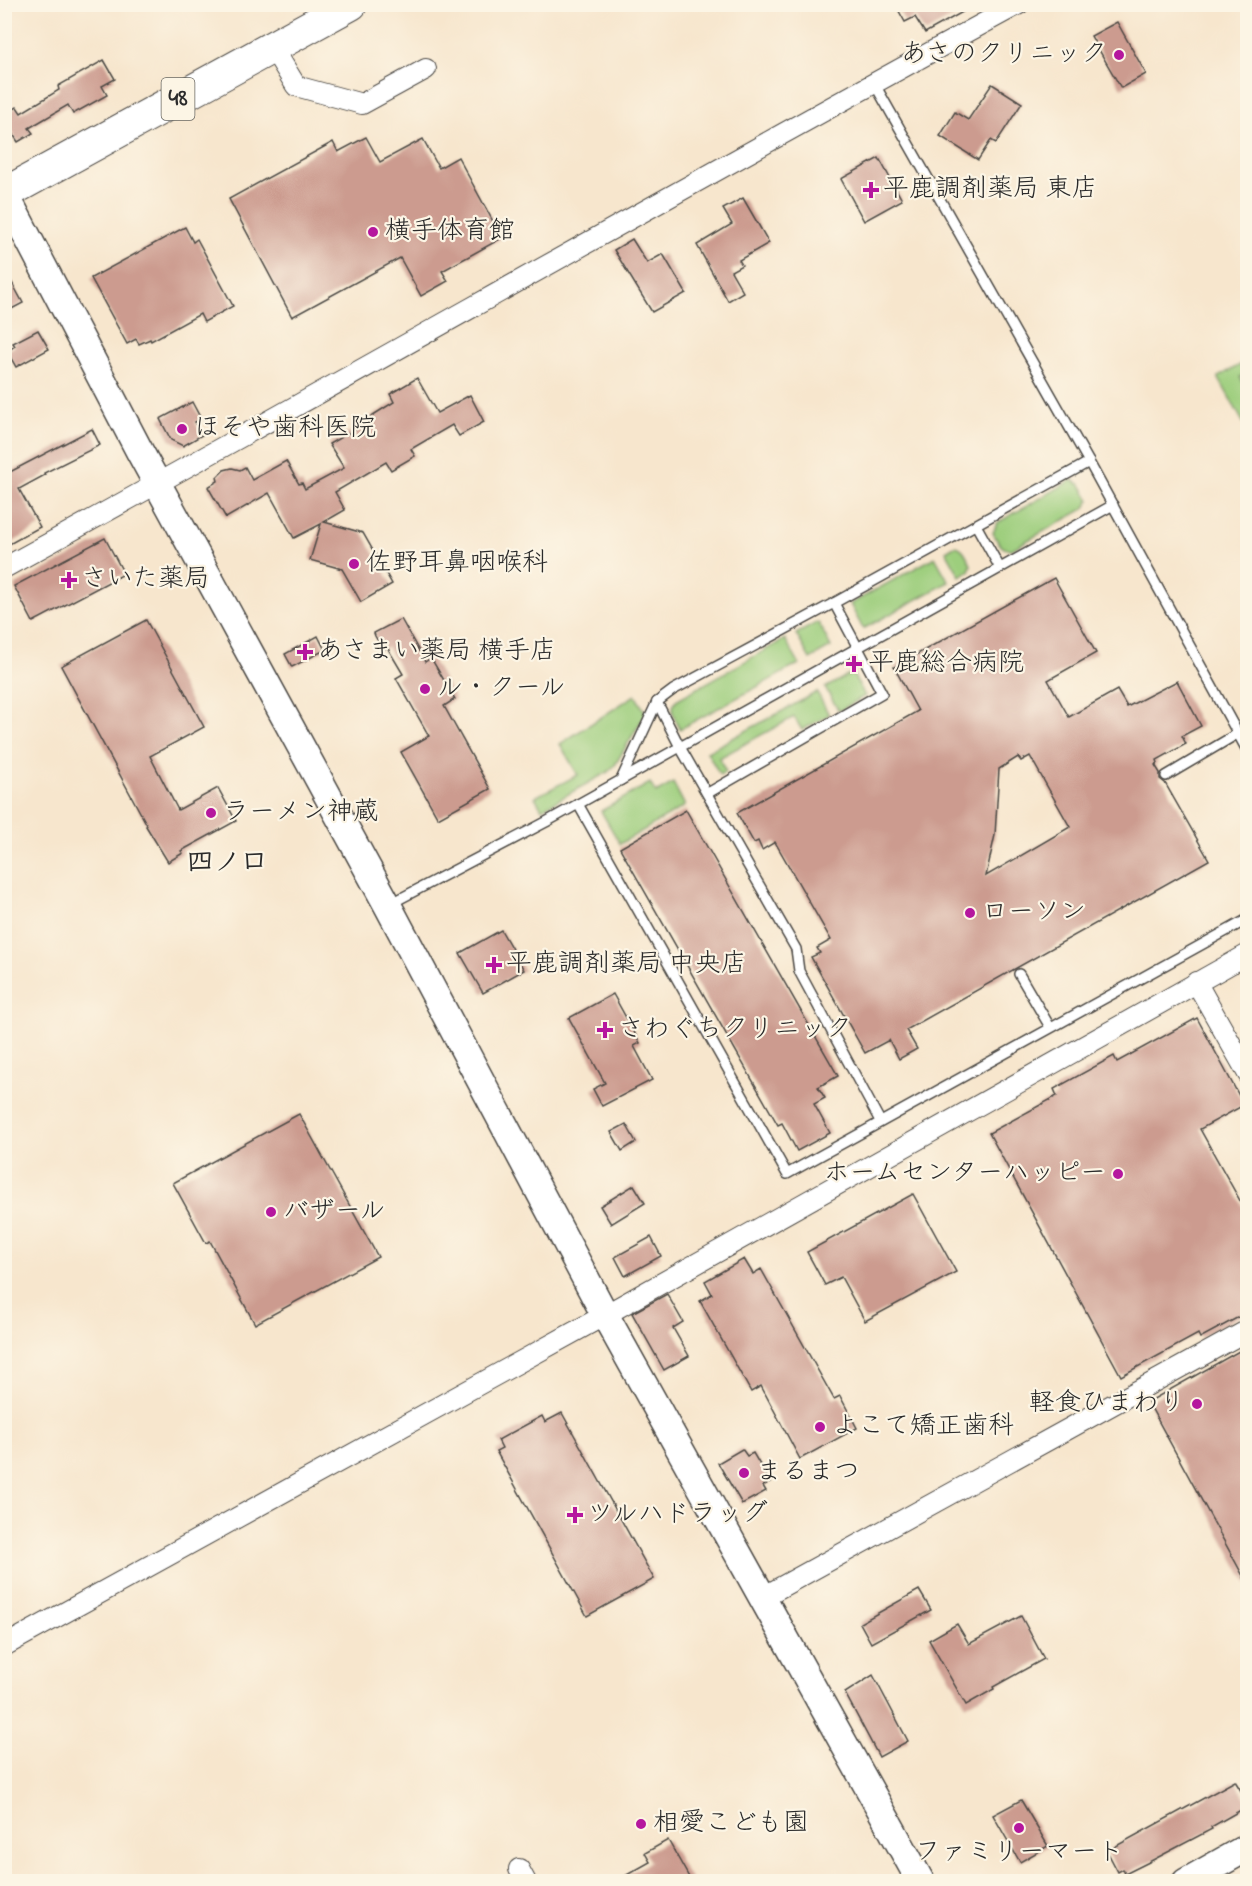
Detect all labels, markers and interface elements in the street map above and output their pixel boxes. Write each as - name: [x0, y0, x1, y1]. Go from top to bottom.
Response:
- place label: あさのクリニック: [901, 36, 1107, 74]
- marker: あさのクリニック: [1112, 48, 1126, 62]
- road number: 48: [162, 78, 195, 120]
- place label: 平鹿調剤薬局 東店: [883, 171, 1098, 209]
- marker: 平鹿調剤薬局 東店: [864, 183, 878, 197]
- place label: 横手体育館: [385, 213, 515, 251]
- marker: 横手体育館: [366, 225, 380, 239]
- place label: ほそや歯科医院: [194, 410, 376, 448]
- marker: ほそや歯科医院: [175, 422, 189, 436]
- place label: 佐野耳鼻咽喉科: [366, 545, 548, 583]
- marker: 佐野耳鼻咽喉科: [347, 557, 361, 571]
- place label: さいた薬局: [81, 561, 210, 599]
- marker: さいた薬局: [62, 573, 76, 587]
- place label: あさまい薬局 横手店: [317, 633, 556, 671]
- marker: あさまい薬局 横手店: [298, 645, 312, 659]
- place label: 平鹿総合病院: [868, 645, 1024, 683]
- marker: 平鹿総合病院: [845, 655, 863, 673]
- place label: ル・クール: [437, 670, 565, 708]
- marker: ル・クール: [418, 682, 432, 696]
- place label: ラーメン神蔵: [223, 794, 379, 832]
- marker: ラーメン神蔵: [204, 806, 218, 820]
- district label: 四ノ口: [187, 844, 268, 883]
- place label: ローソン: [982, 894, 1086, 932]
- marker: ローソン: [963, 906, 977, 920]
- place label: 平鹿調剤薬局 中央店: [506, 946, 747, 984]
- marker: 平鹿調剤薬局 中央店: [487, 958, 501, 972]
- place label: さわぐちクリニック: [618, 1011, 852, 1049]
- marker: さわぐちクリニック: [596, 1021, 614, 1039]
- place label: ホームセンターハッピー: [823, 1155, 1106, 1193]
- marker: ホームセンターハッピー: [1111, 1167, 1125, 1181]
- place label: バザール: [283, 1193, 385, 1231]
- marker: バザール: [264, 1205, 278, 1219]
- place label: 軽食ひまわり: [1029, 1385, 1185, 1423]
- marker: 軽食ひまわり: [1190, 1397, 1204, 1411]
- place label: よこて矯正歯科: [832, 1408, 1014, 1446]
- marker: よこて矯正歯科: [813, 1420, 827, 1434]
- place label: まるまつ: [756, 1454, 860, 1492]
- marker: まるまつ: [737, 1466, 751, 1480]
- place label: ツルハドラッグ: [587, 1496, 768, 1534]
- marker: ツルハドラッグ: [568, 1508, 582, 1522]
- place label: 相愛こども園: [653, 1805, 809, 1843]
- marker: 相愛こども園: [634, 1817, 648, 1831]
- marker: ファミリーマート: [1012, 1821, 1026, 1835]
- place label: ファミリーマート: [915, 1834, 1123, 1872]

